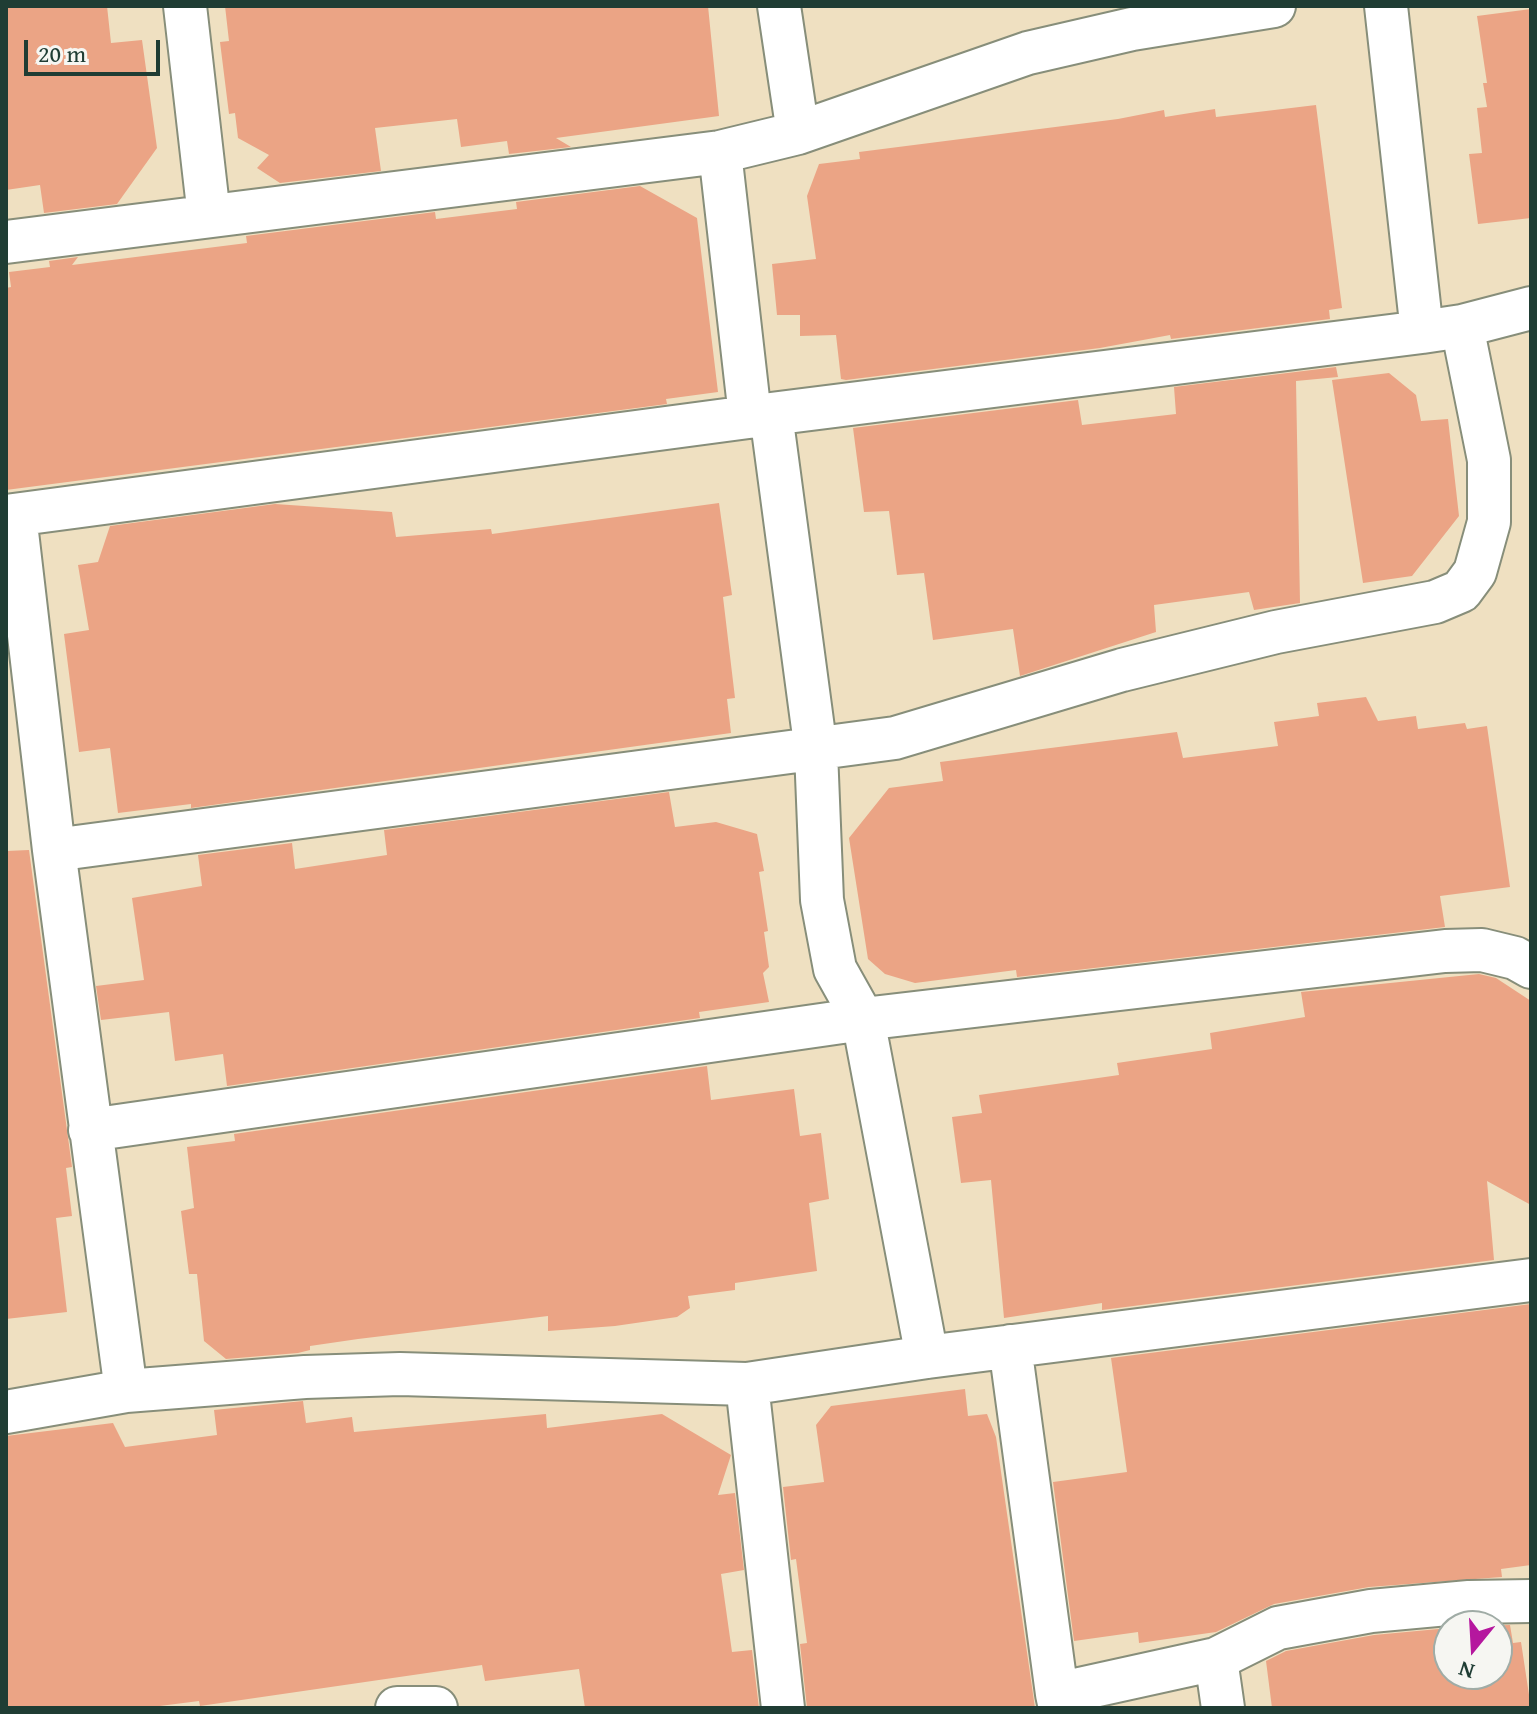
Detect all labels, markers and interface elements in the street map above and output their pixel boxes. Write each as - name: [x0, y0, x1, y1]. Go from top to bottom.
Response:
- scale bar: [28, 24, 164, 74]
- text: 20 m: [38, 36, 86, 71]
- north arrow: [1433, 1610, 1513, 1690]
- text: N: [1454, 1653, 1478, 1688]

